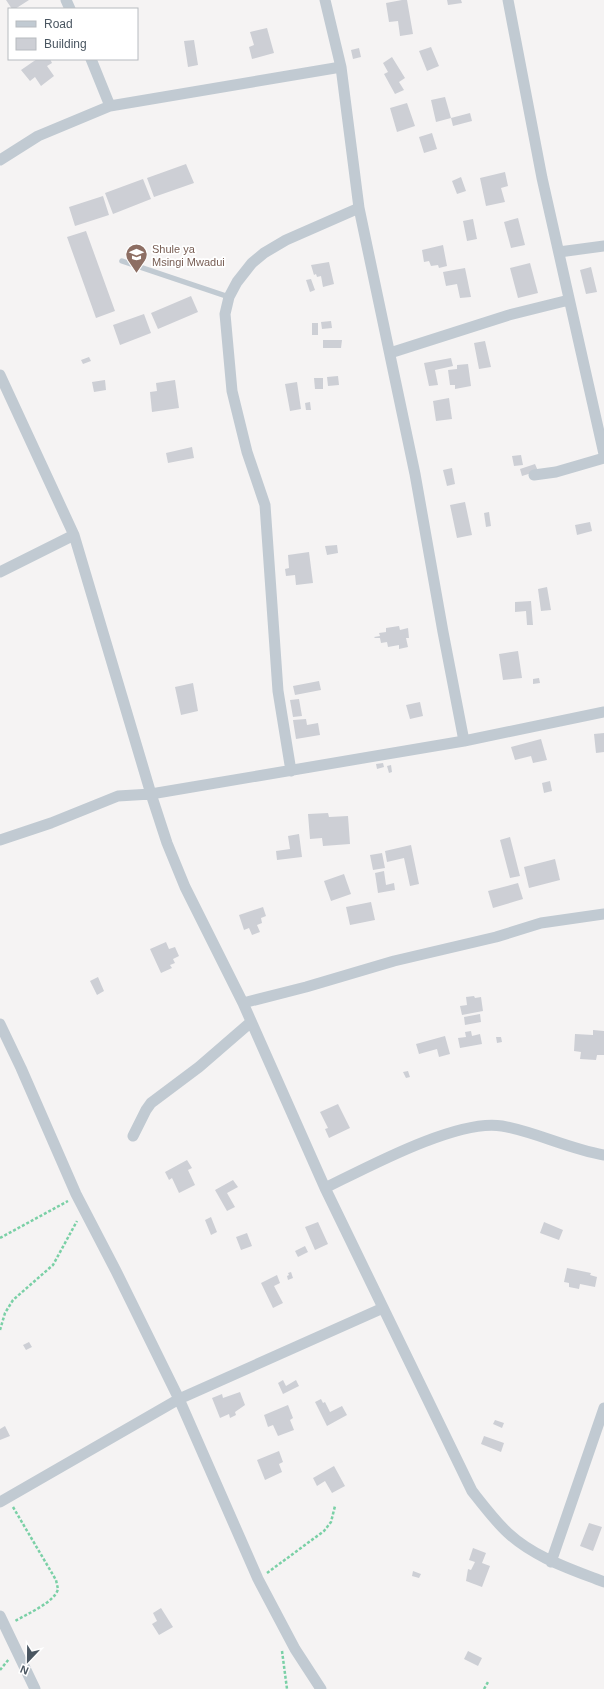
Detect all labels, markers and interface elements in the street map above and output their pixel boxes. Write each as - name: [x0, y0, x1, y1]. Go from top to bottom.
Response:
- legend: [8, 8, 138, 60]
- text: Road: [44, 17, 73, 31]
- text: Building: [44, 37, 87, 51]
- school or university icon: Shule ya Msingi Mwadui: [124, 242, 150, 275]
- place label: Shule ya Msingi Mwadui: [152, 243, 225, 268]
- north arrow: [8, 1641, 48, 1681]
- text: N: [18, 1663, 30, 1677]

